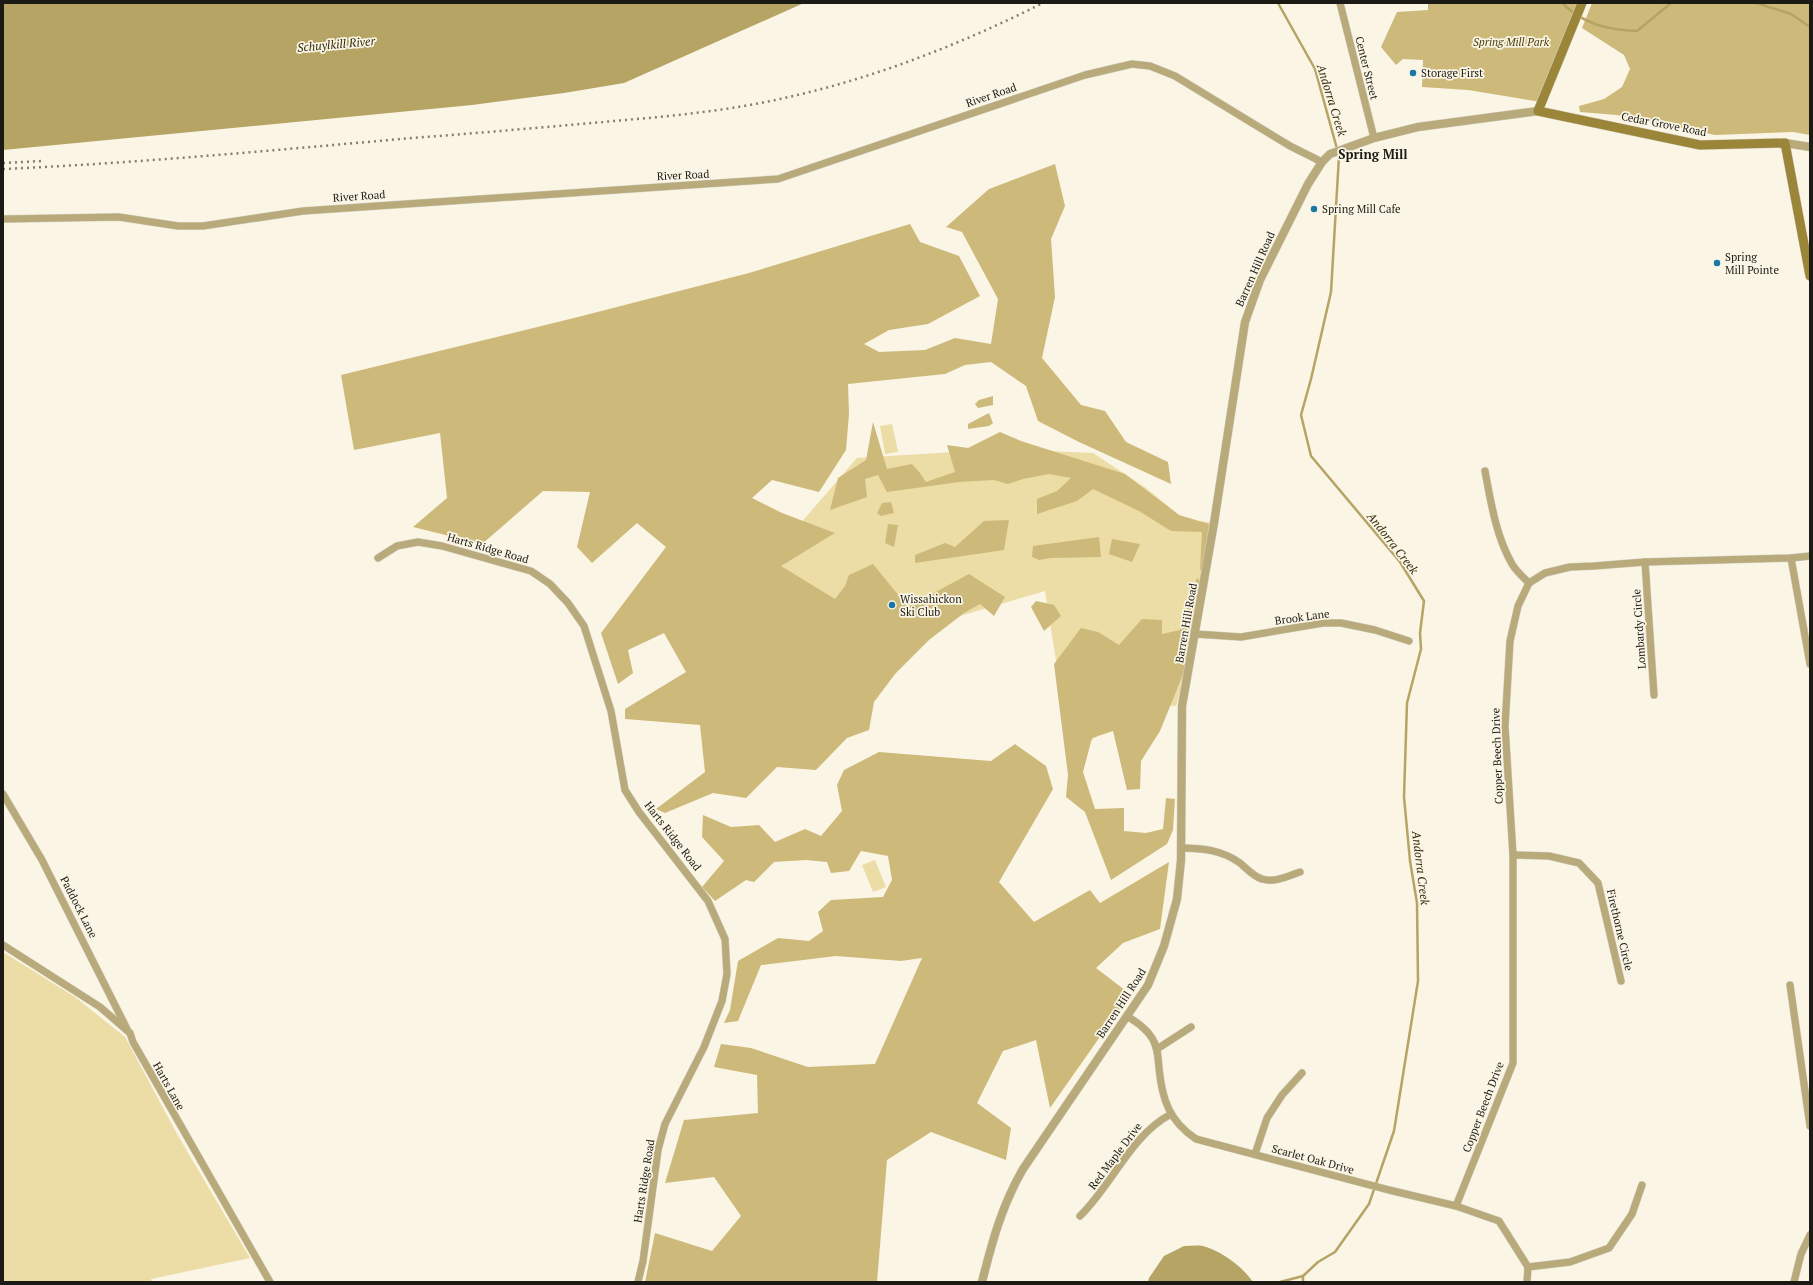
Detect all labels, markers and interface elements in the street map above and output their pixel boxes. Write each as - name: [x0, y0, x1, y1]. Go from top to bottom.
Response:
- water label: Schuylkill River: [296, 33, 377, 55]
- street label: Center Street: [1352, 35, 1382, 101]
- park label: Spring Mill Park: [1473, 35, 1550, 49]
- water label: Andorra Creek: [1314, 61, 1350, 138]
- place label: Storage First: [1421, 66, 1483, 80]
- marker: Storage First: [1408, 68, 1418, 78]
- street label: River Road: [964, 80, 1018, 110]
- street label: Cedar Grove Road: [1620, 109, 1708, 139]
- district label: Spring Mill: [1338, 145, 1408, 163]
- street label: River Road: [656, 167, 710, 183]
- street label: River Road: [332, 187, 386, 205]
- place label: Spring Mill Cafe: [1322, 202, 1401, 216]
- marker: Spring Mill Cafe: [1309, 204, 1319, 214]
- street label: Barren Hill Road: [1232, 229, 1278, 309]
- place label: Spring Mill Pointe: [1725, 250, 1779, 277]
- marker: Spring Mill Pointe: [1712, 258, 1722, 268]
- water label: Andorra Creek: [1364, 508, 1422, 577]
- street label: Harts Ridge Road: [446, 530, 530, 566]
- street label: Barren Hill Road: [1172, 582, 1200, 664]
- street label: Lombardy Circle: [1629, 588, 1649, 670]
- place label: Wissahickon Ski Club: [900, 592, 962, 619]
- marker: Wissahickon Ski Club: [887, 600, 897, 610]
- street label: Brook Lane: [1274, 606, 1331, 628]
- street label: Copper Beech Drive: [1488, 707, 1506, 804]
- street label: Harts Ridge Road: [642, 798, 704, 874]
- water label: Andorra Creek: [1409, 829, 1433, 906]
- street label: Paddock Lane: [57, 874, 101, 941]
- street label: Firethorne Circle: [1604, 888, 1636, 973]
- street label: Barren Hill Road: [1093, 965, 1149, 1041]
- street label: Harts Lane: [150, 1059, 188, 1113]
- street label: Copper Beech Drive: [1459, 1059, 1507, 1154]
- street label: Red Maple Drive: [1085, 1119, 1145, 1192]
- street label: Harts Ridge Road: [630, 1138, 658, 1224]
- street label: Scarlet Oak Drive: [1270, 1141, 1356, 1177]

